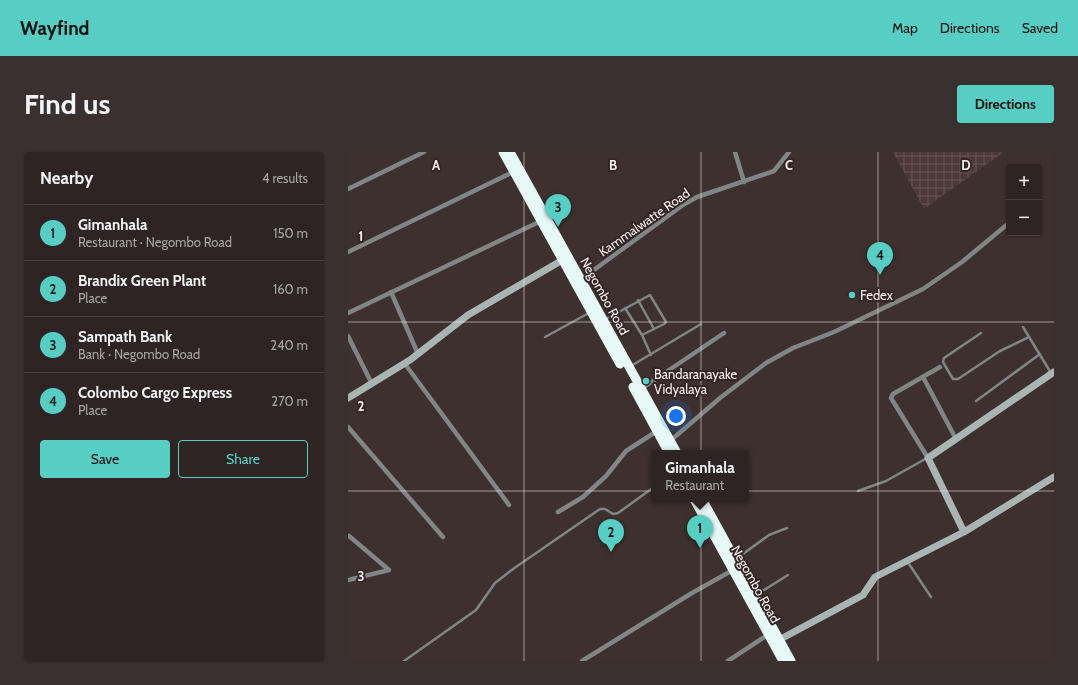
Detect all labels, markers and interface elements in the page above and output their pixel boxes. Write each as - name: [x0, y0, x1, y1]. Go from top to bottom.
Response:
- text: Wayfind: [20, 17, 89, 40]
- text: Map: [892, 19, 918, 37]
- text: Directions: [940, 19, 1000, 37]
- text: Saved: [1022, 19, 1058, 37]
- button: Directions: [957, 85, 1054, 123]
- text: Find us: [24, 87, 110, 121]
- text: A: [432, 157, 441, 173]
- text: B: [609, 157, 617, 173]
- text: C: [785, 157, 793, 173]
- text: D: [961, 157, 971, 173]
- map controls: [1006, 164, 1042, 236]
- button: +: [1006, 164, 1042, 200]
- text: Nearby: [40, 168, 93, 188]
- text: 4 results: [262, 170, 308, 186]
- street label: Kammalwatte Road: [595, 185, 693, 259]
- pin: 3: [545, 194, 571, 227]
- button: −: [1006, 200, 1042, 236]
- text: Gimanhala: [78, 216, 147, 234]
- text: 1: [51, 225, 55, 241]
- text: 150 m: [273, 225, 308, 241]
- text: 1: [359, 228, 363, 244]
- text: Restaurant · Negombo Road: [78, 234, 232, 250]
- pin: 4: [867, 242, 893, 275]
- street label: Negombo Road: [577, 254, 633, 338]
- text: Brandix Green Plant: [78, 272, 206, 290]
- text: 2: [50, 281, 56, 297]
- text: 160 m: [273, 281, 308, 297]
- place label: Fedex: [860, 287, 894, 303]
- text: Place: [78, 290, 107, 306]
- marker: Fedex: [847, 290, 857, 300]
- text: Sampath Bank: [78, 328, 172, 346]
- text: 3: [49, 337, 57, 353]
- text: 240 m: [270, 337, 308, 353]
- text: Bank · Negombo Road: [78, 346, 200, 362]
- place label: Bandaranayake Vidyalaya: [654, 366, 737, 397]
- marker: Bandaranayake Vidyalaya: [641, 376, 651, 386]
- text: Colombo Cargo Express: [78, 384, 232, 402]
- text: 4: [49, 393, 57, 409]
- text: 270 m: [271, 393, 308, 409]
- text: 2: [358, 398, 365, 414]
- text: Place: [78, 402, 107, 418]
- your location: [666, 406, 686, 426]
- button: Save: [40, 440, 170, 478]
- button: Share: [178, 440, 308, 478]
- popup: [651, 450, 749, 502]
- text: Gimanhala: [665, 459, 735, 477]
- text: Restaurant: [665, 477, 724, 493]
- pin: 1: [687, 515, 713, 548]
- pin: 2: [598, 519, 624, 552]
- street label: Negombo Road: [728, 542, 784, 626]
- text: 3: [357, 568, 365, 584]

